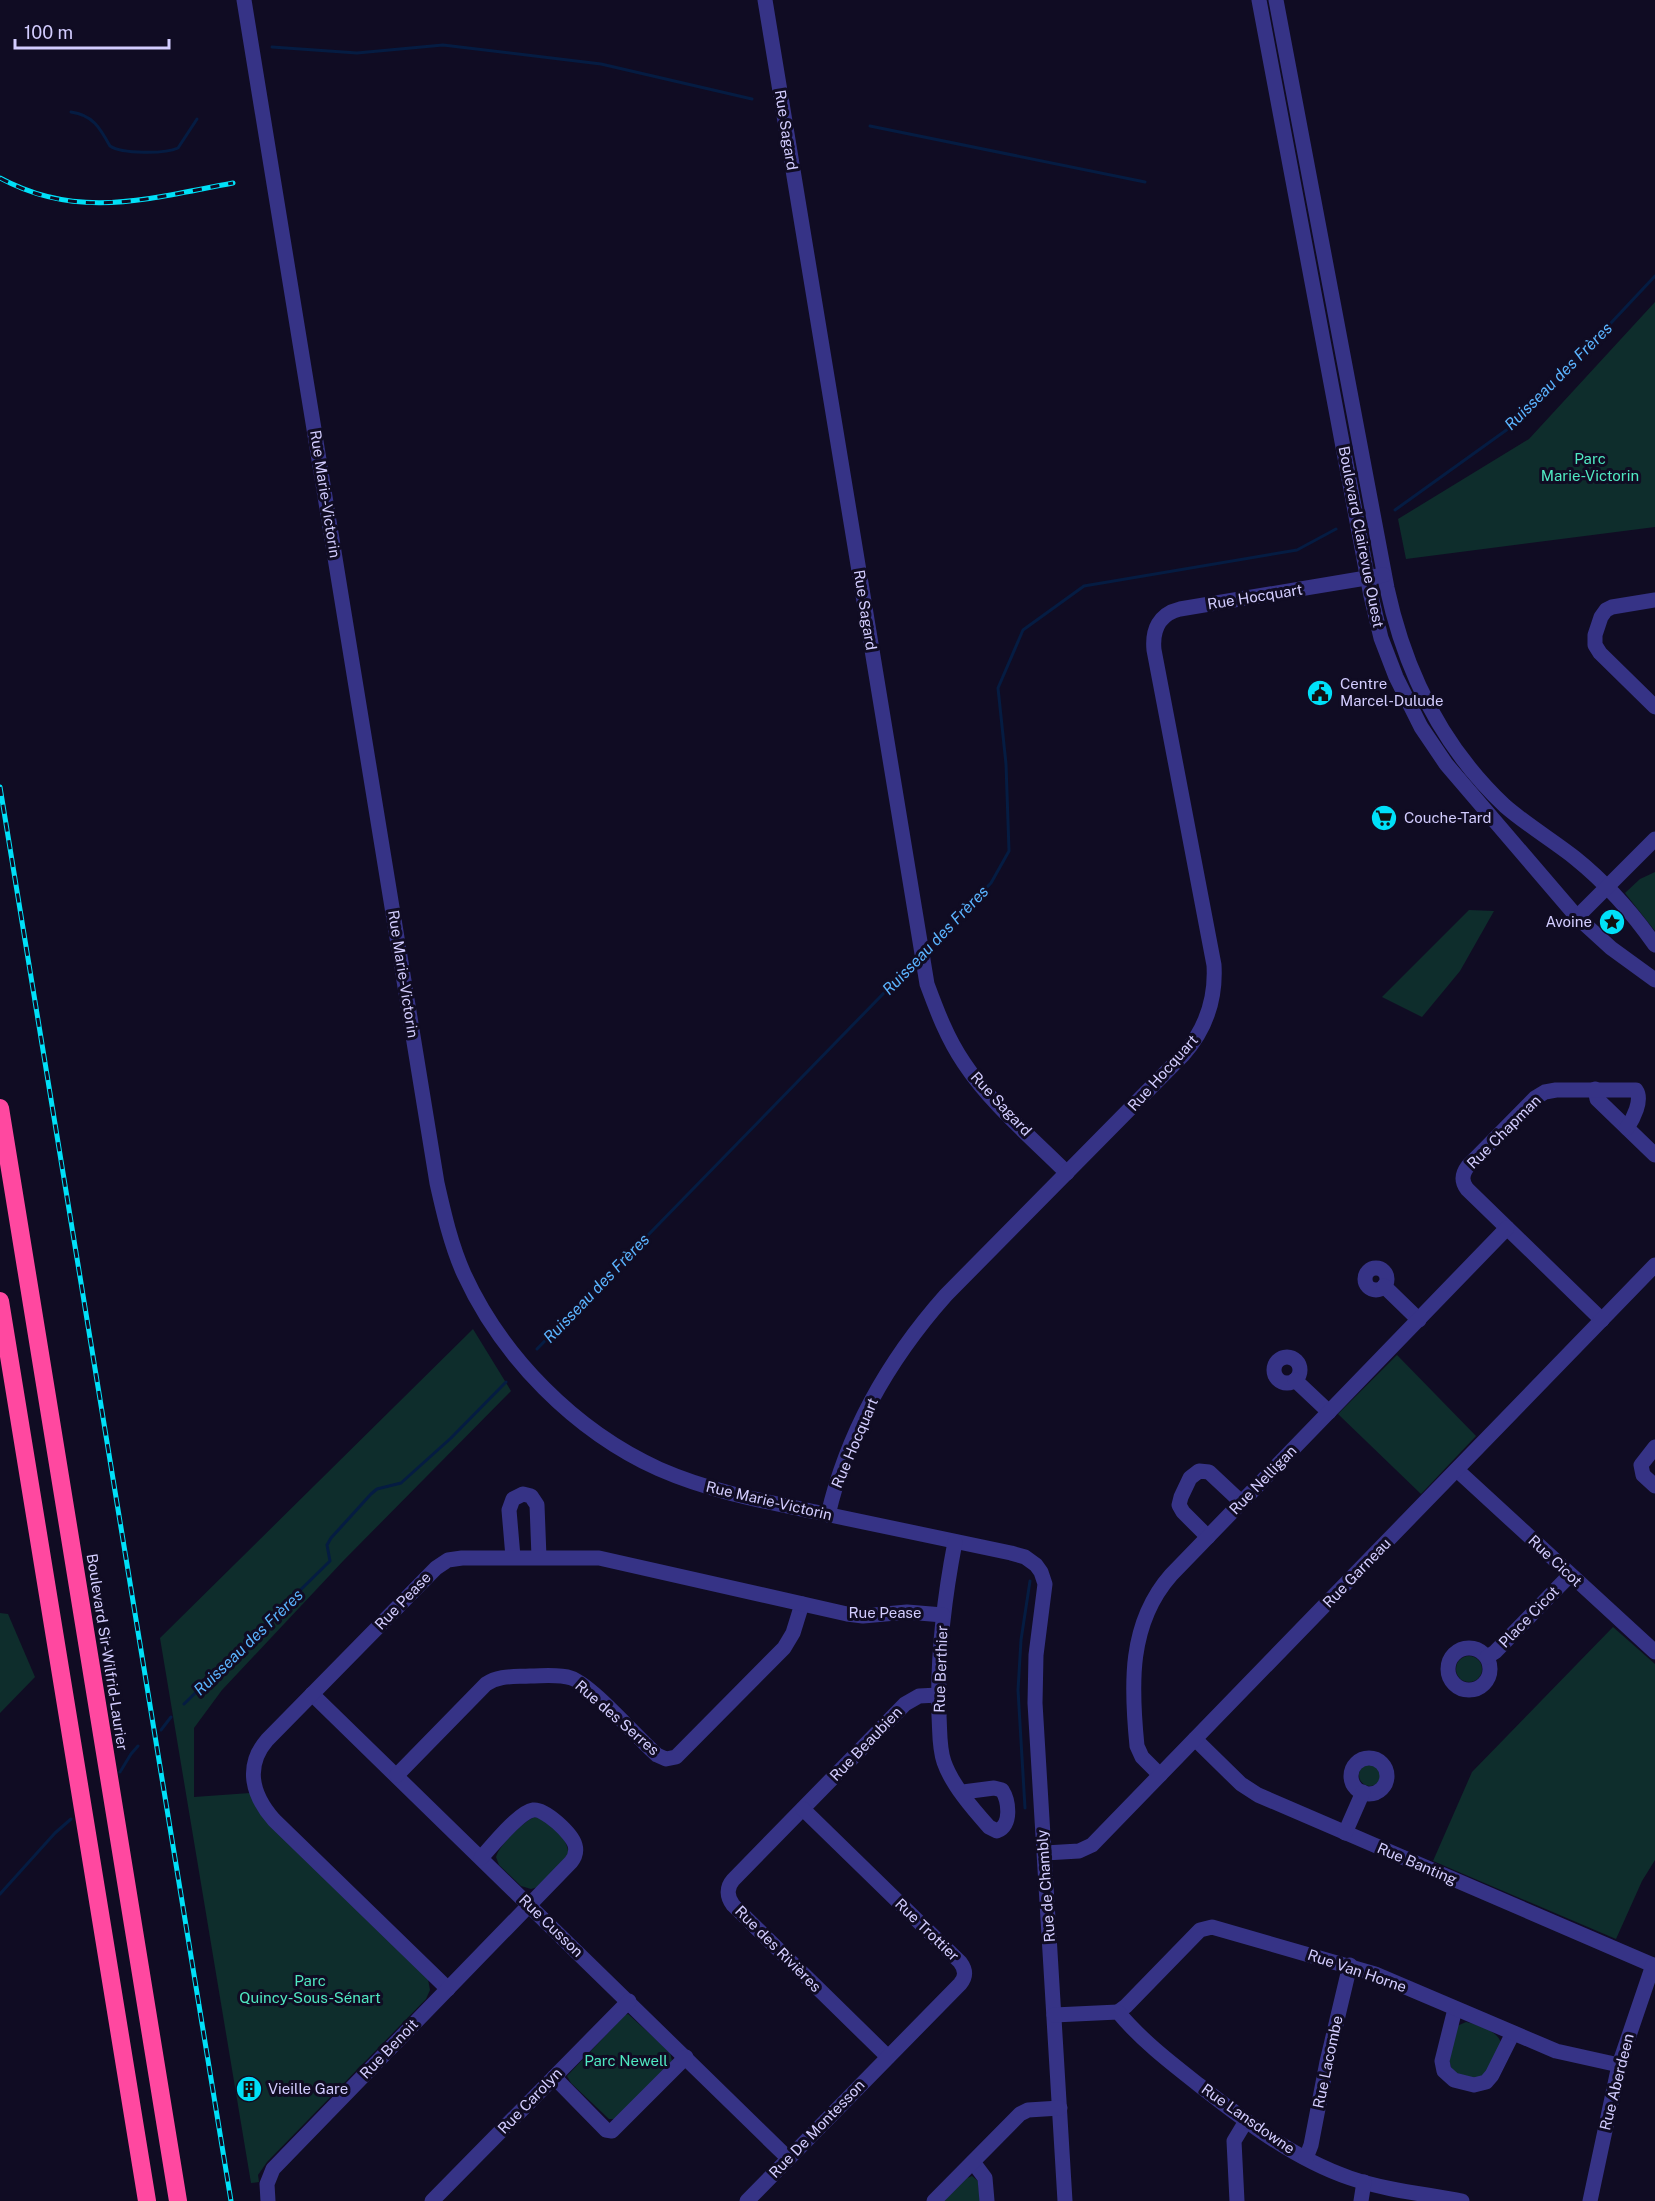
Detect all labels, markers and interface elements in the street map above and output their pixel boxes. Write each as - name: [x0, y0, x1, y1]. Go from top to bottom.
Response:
- scale bar: [15, 12, 170, 50]
- text: 100 m: [24, 22, 73, 43]
- street label: Rue Sagard: [772, 89, 801, 171]
- water label: Ruisseau des Frères: [1501, 318, 1616, 434]
- street label: Rue Marie-Victorin: [307, 429, 344, 559]
- street label: Boulevard Clairevue Ouest: [1336, 445, 1387, 629]
- park label: Parc Marie-Victorin: [1541, 450, 1639, 484]
- street label: Rue Sagard: [851, 569, 880, 651]
- street label: Rue Hocquart: [1206, 581, 1304, 612]
- place label: Centre Marcel-Dulude: [1340, 675, 1443, 709]
- public building icon: Centre Marcel-Dulude: [1305, 678, 1335, 708]
- supermarket icon: Couche-Tard: [1369, 803, 1399, 833]
- place label: Couche-Tard: [1404, 809, 1492, 826]
- water label: Ruisseau des Frères: [878, 882, 992, 999]
- place icon: Avoine: [1597, 907, 1627, 937]
- street label: Rue Marie-Victorin: [385, 909, 422, 1039]
- place label: Avoine: [1545, 913, 1592, 930]
- street label: Rue Hocquart: [1124, 1031, 1201, 1114]
- street label: Rue Sagard: [967, 1068, 1035, 1139]
- street label: Rue Chapman: [1463, 1091, 1544, 1172]
- water label: Ruisseau des Frères: [539, 1230, 653, 1347]
- street label: Rue Hocquart: [828, 1395, 881, 1490]
- street label: Rue Nelligan: [1226, 1442, 1300, 1518]
- street label: Rue Marie-Victorin: [704, 1478, 834, 1523]
- street label: Rue Cicot: [1525, 1532, 1586, 1590]
- street label: Rue Garneau: [1319, 1534, 1394, 1611]
- street label: Boulevard Sir-Wilfrid-Laurier: [84, 1552, 131, 1752]
- street label: Rue Pease: [371, 1569, 434, 1633]
- street label: Place Cicot: [1495, 1582, 1562, 1651]
- water label: Ruisseau des Frères: [190, 1585, 307, 1699]
- street label: Rue Pease: [849, 1604, 921, 1621]
- street label: Rue Berthier: [930, 1625, 951, 1713]
- street label: Rue des Serres: [572, 1677, 663, 1759]
- street label: Rue Beaubien: [826, 1703, 905, 1784]
- street label: Rue de Chambly: [1033, 1829, 1058, 1943]
- street label: Rue Banting: [1375, 1839, 1460, 1888]
- street label: Rue Cusson: [516, 1891, 587, 1960]
- street label: Rue Trottier: [892, 1895, 963, 1964]
- street label: Rue des Rivières: [732, 1902, 825, 1995]
- street label: Rue Van Horne: [1306, 1946, 1409, 1995]
- park label: Parc Quincy-Sous-Sénart: [239, 1972, 381, 2006]
- street label: Rue Lacombe: [1309, 2014, 1346, 2110]
- street label: Rue Benoit: [356, 2015, 421, 2082]
- street label: Rue Aberdeen: [1596, 2032, 1637, 2132]
- park label: Parc Newell: [584, 2052, 668, 2069]
- street label: Rue Carolyn: [494, 2064, 565, 2137]
- building icon: Vieille Gare: [234, 2074, 264, 2104]
- street label: Rue De Montesson: [766, 2076, 868, 2181]
- place label: Vieille Gare: [268, 2080, 348, 2097]
- street label: Rue Lansdowne: [1198, 2080, 1298, 2157]

